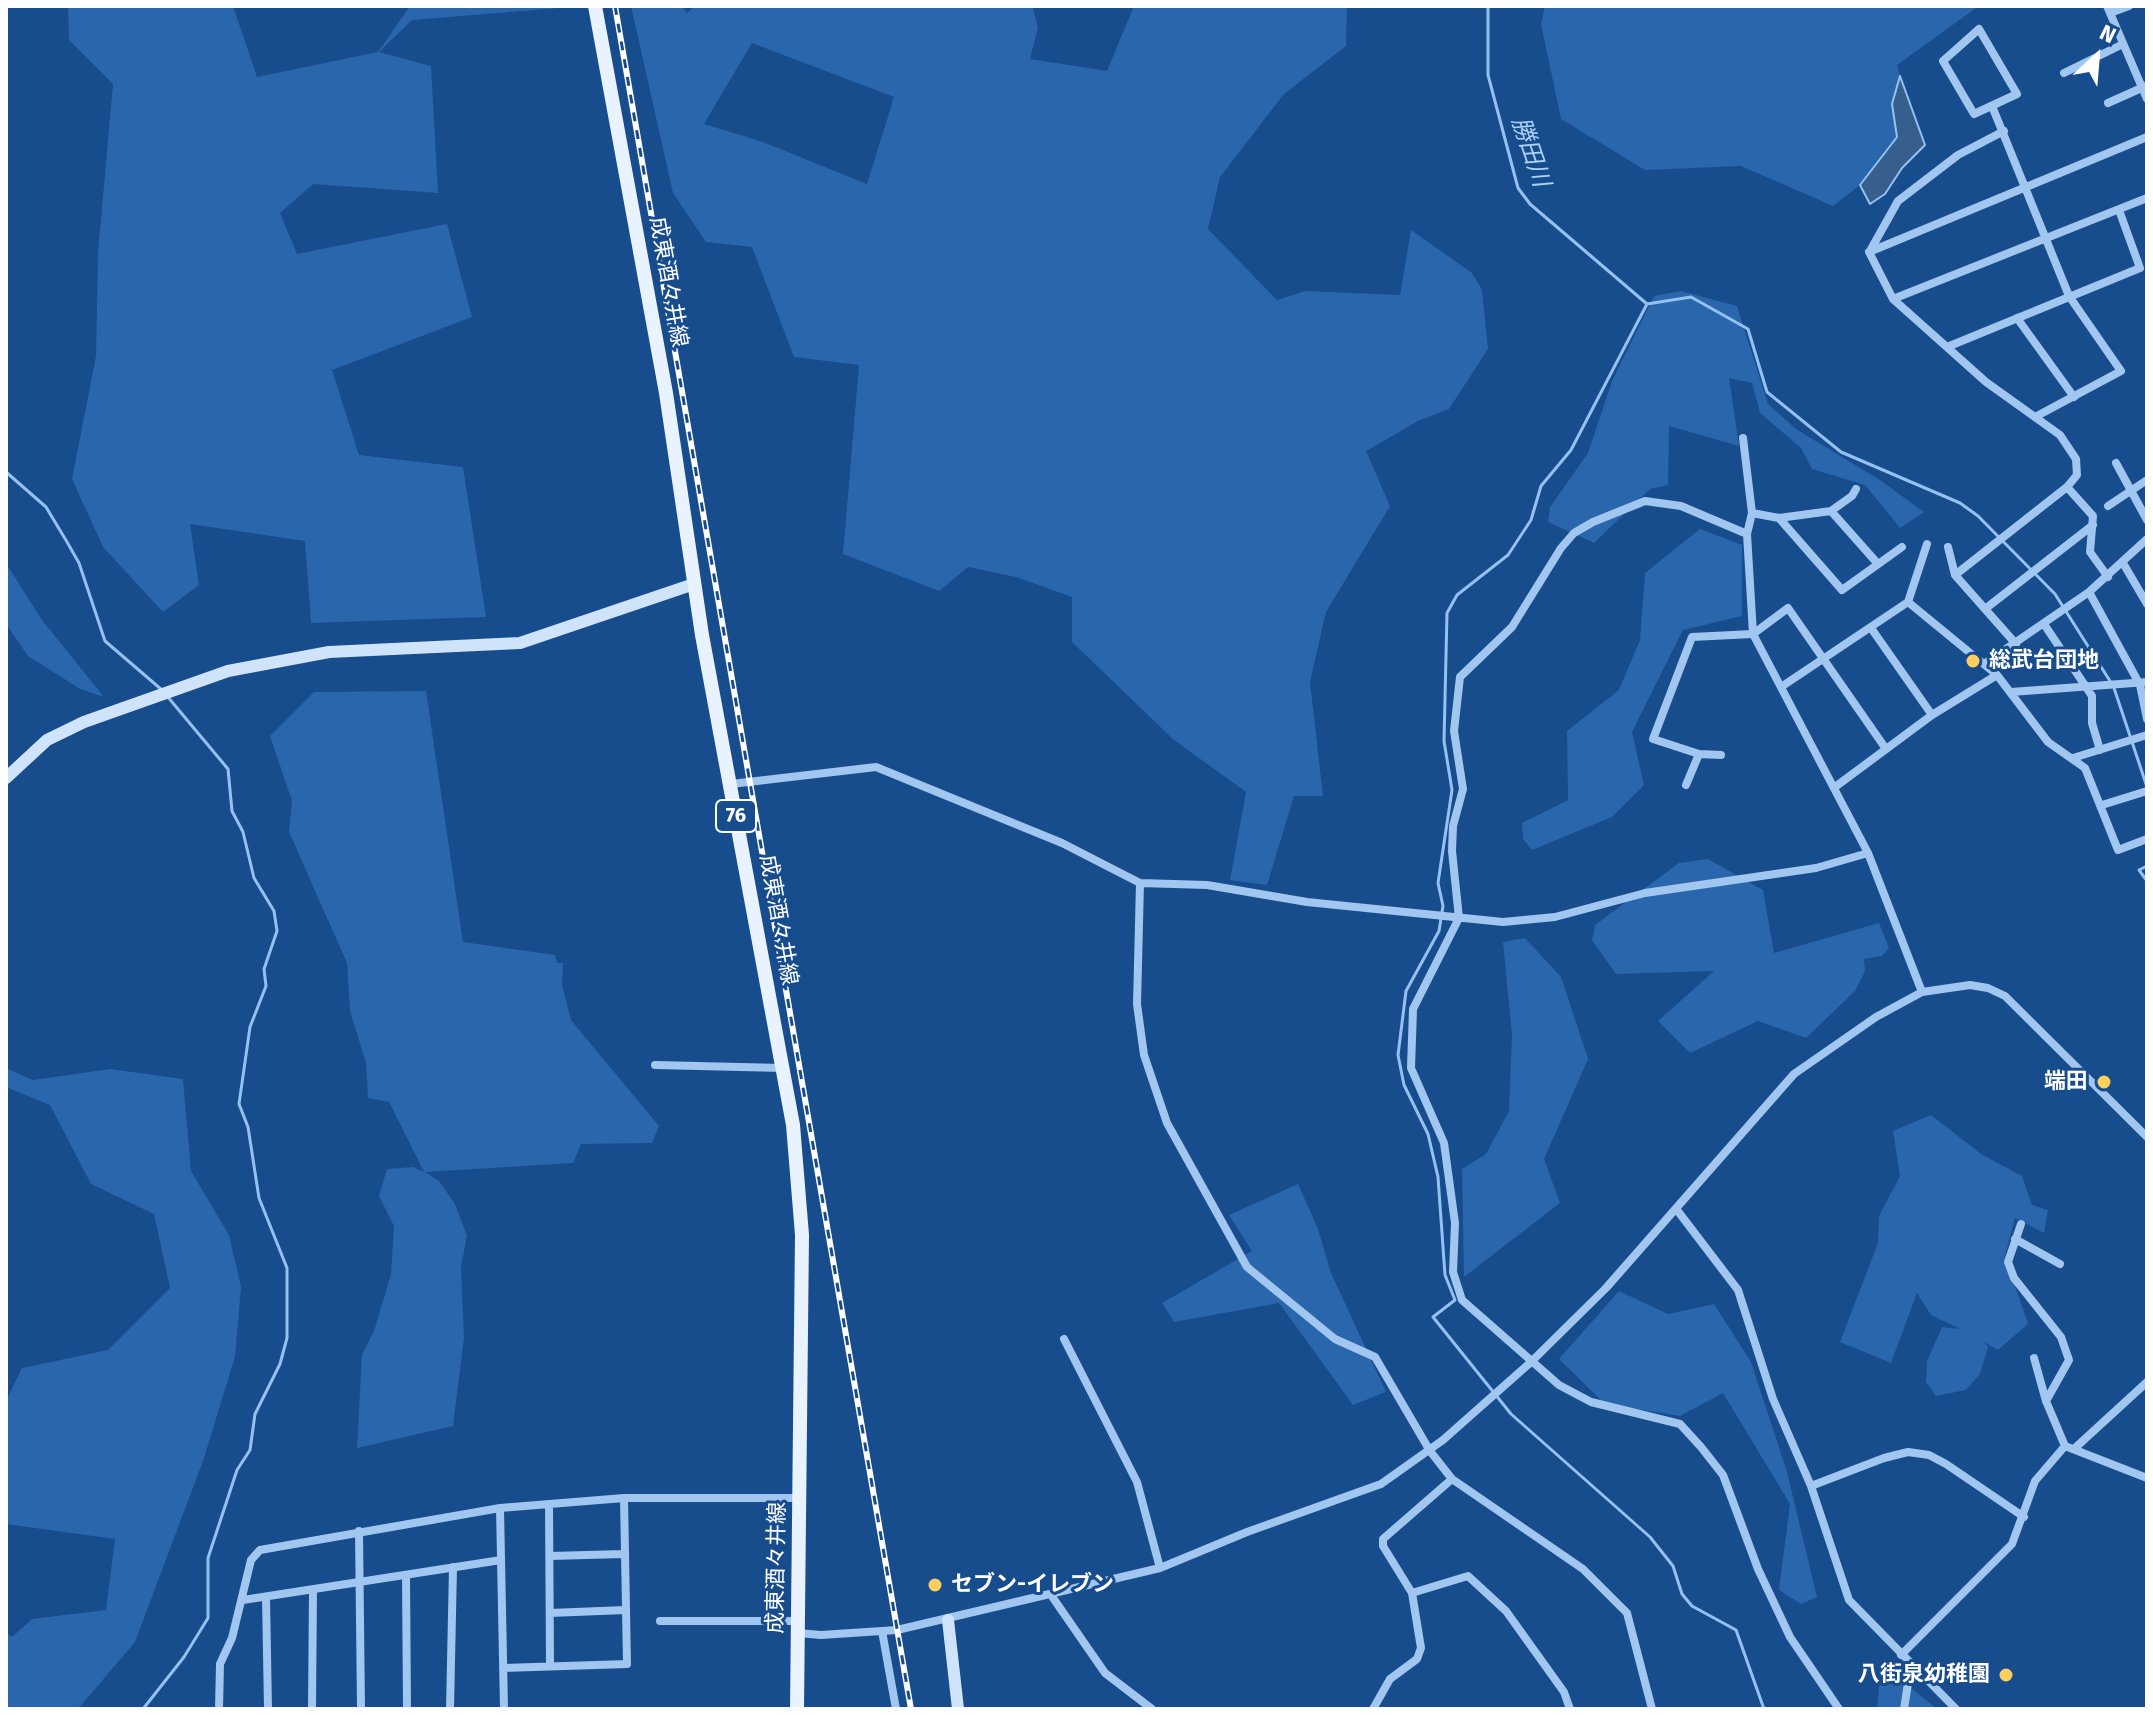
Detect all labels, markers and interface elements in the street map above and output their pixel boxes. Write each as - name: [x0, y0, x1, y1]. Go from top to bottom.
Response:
- north arrow: [2057, 16, 2137, 96]
- text: N: [2095, 19, 2120, 49]
- water label: 勝田川: [1505, 113, 1555, 191]
- street label: 成東酒々井線: [644, 215, 692, 349]
- place label: 総武台団地: [1989, 648, 2099, 674]
- marker: 総武台団地: [1964, 652, 1982, 670]
- road number: 76: [716, 800, 756, 832]
- street label: 成東酒々井線: [754, 853, 802, 987]
- place label: 端田: [2044, 1069, 2088, 1095]
- marker: 端田: [2095, 1073, 2113, 1091]
- street label: 成東酒々井線: [763, 1502, 791, 1634]
- place label: セブン-イレブン: [951, 1572, 1114, 1598]
- marker: セブン-イレブン: [926, 1576, 944, 1594]
- place label: 八街泉幼稚園: [1858, 1662, 1990, 1688]
- marker: 八街泉幼稚園: [1997, 1666, 2015, 1684]

